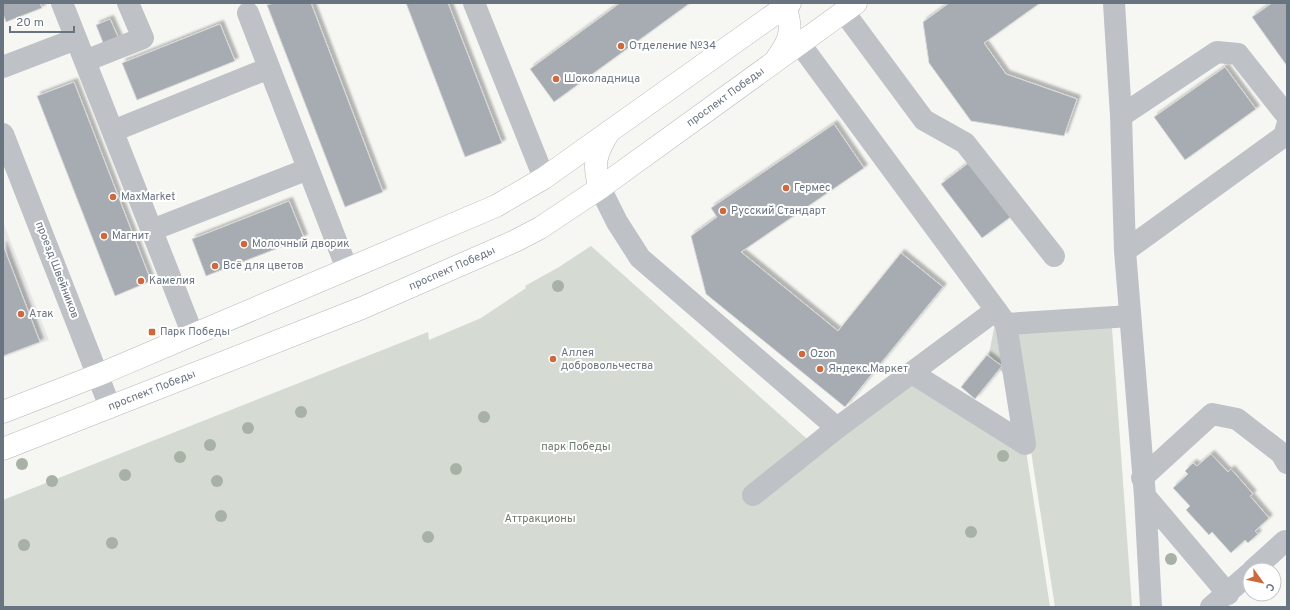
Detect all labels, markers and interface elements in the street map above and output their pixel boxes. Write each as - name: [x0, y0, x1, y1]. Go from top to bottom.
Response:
- scale bar: [10, 8, 74, 34]
- text: 20 m: [16, 15, 44, 31]
- place label: Отделение №34: [629, 39, 716, 53]
- marker: Отделение №34: [616, 41, 626, 51]
- street label: проспект Победы: [684, 64, 767, 130]
- place label: Шоколадница: [564, 72, 640, 86]
- marker: Шоколадница: [551, 74, 561, 84]
- place label: Гермес: [794, 181, 831, 195]
- marker: Гермес: [781, 183, 791, 193]
- place label: MaxMarket: [121, 190, 175, 204]
- marker: MaxMarket: [108, 192, 118, 202]
- place label: Русский Стандарт: [731, 204, 826, 218]
- marker: Русский Стандарт: [718, 206, 728, 216]
- street label: проезд Швейников: [32, 220, 82, 320]
- place label: Магнит: [112, 229, 149, 243]
- marker: Магнит: [99, 231, 109, 241]
- place label: Молочный дворик: [252, 237, 349, 251]
- marker: Молочный дворик: [239, 239, 249, 249]
- street label: проспект Победы: [407, 244, 497, 294]
- place label: Всё для цветов: [223, 259, 304, 273]
- marker: Всё для цветов: [210, 261, 220, 271]
- place label: Камелия: [149, 274, 195, 288]
- marker: Камелия: [136, 276, 146, 286]
- place label: Атак: [29, 307, 54, 321]
- marker: Атак: [16, 309, 26, 319]
- place label: Парк Победы: [160, 325, 230, 339]
- marker: Парк Победы: [147, 327, 157, 337]
- place label: Аллея добровольчества: [561, 346, 653, 373]
- place label: Ozon: [810, 347, 836, 361]
- marker: Ozon: [797, 349, 807, 359]
- marker: Аллея добровольчества: [548, 354, 558, 364]
- place label: Яндекс.Маркет: [828, 362, 908, 376]
- marker: Яндекс.Маркет: [815, 364, 825, 374]
- street label: проспект Победы: [106, 367, 198, 414]
- park label: парк Победы: [541, 440, 611, 454]
- park label: Аттракционы: [505, 512, 575, 526]
- north arrow: [1242, 562, 1282, 602]
- text: С: [1262, 580, 1277, 594]

